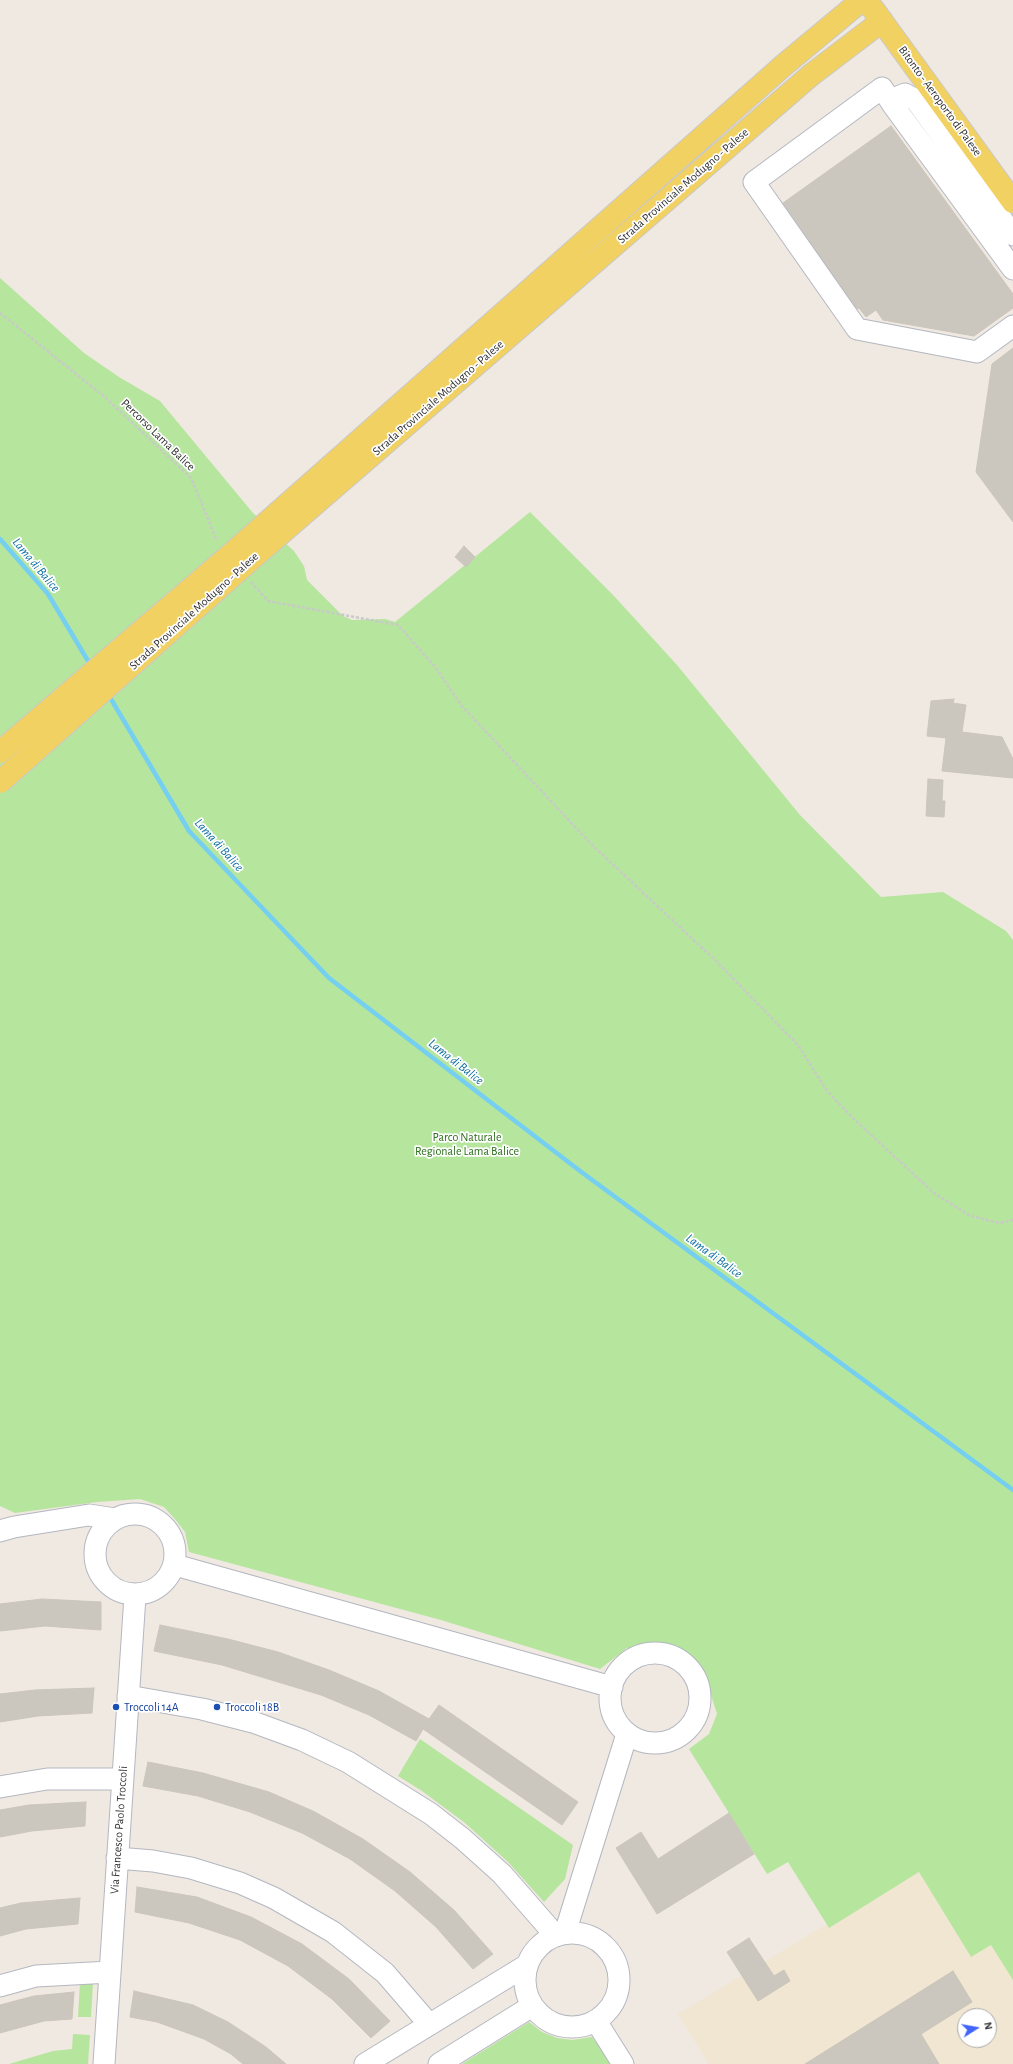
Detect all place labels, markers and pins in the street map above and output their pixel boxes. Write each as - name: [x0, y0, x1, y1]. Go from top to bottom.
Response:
- place label: Troccoli 14A: [124, 1700, 179, 1714]
- place label: Troccoli 18B: [225, 1700, 279, 1714]
- marker: Troccoli 14A: [111, 1702, 121, 1712]
- marker: Troccoli 18B: [212, 1702, 222, 1712]

